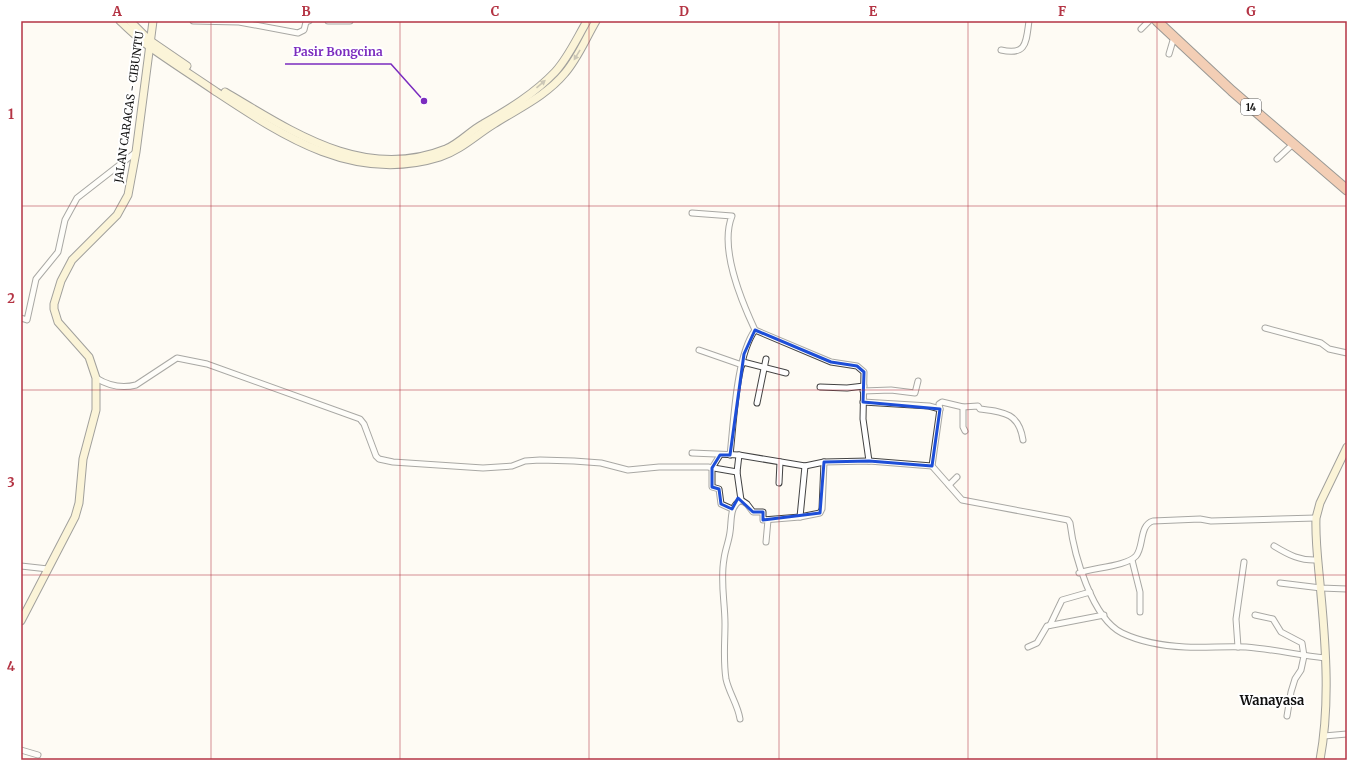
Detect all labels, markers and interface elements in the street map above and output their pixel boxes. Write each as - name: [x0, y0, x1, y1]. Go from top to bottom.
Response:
- text: A: [111, 3, 122, 20]
- text: B: [301, 3, 311, 20]
- text: C: [491, 3, 500, 20]
- text: D: [679, 3, 689, 20]
- text: E: [869, 3, 878, 20]
- text: F: [1058, 3, 1066, 20]
- text: G: [1246, 3, 1256, 20]
- street label: JALAN CARACAS - CIBUNTU: [111, 30, 147, 185]
- callout: Pasir Bongcina: [285, 40, 391, 64]
- text: Pasir Bongcina: [293, 44, 383, 59]
- one-way arrow: [573, 49, 580, 61]
- one-way arrow: [536, 80, 546, 89]
- road number: 14: [1241, 99, 1261, 115]
- text: 1: [8, 106, 14, 123]
- text: 2: [7, 290, 15, 307]
- text: 3: [7, 474, 15, 491]
- text: 4: [7, 658, 16, 675]
- district label: Wanayasa: [1239, 692, 1304, 709]

